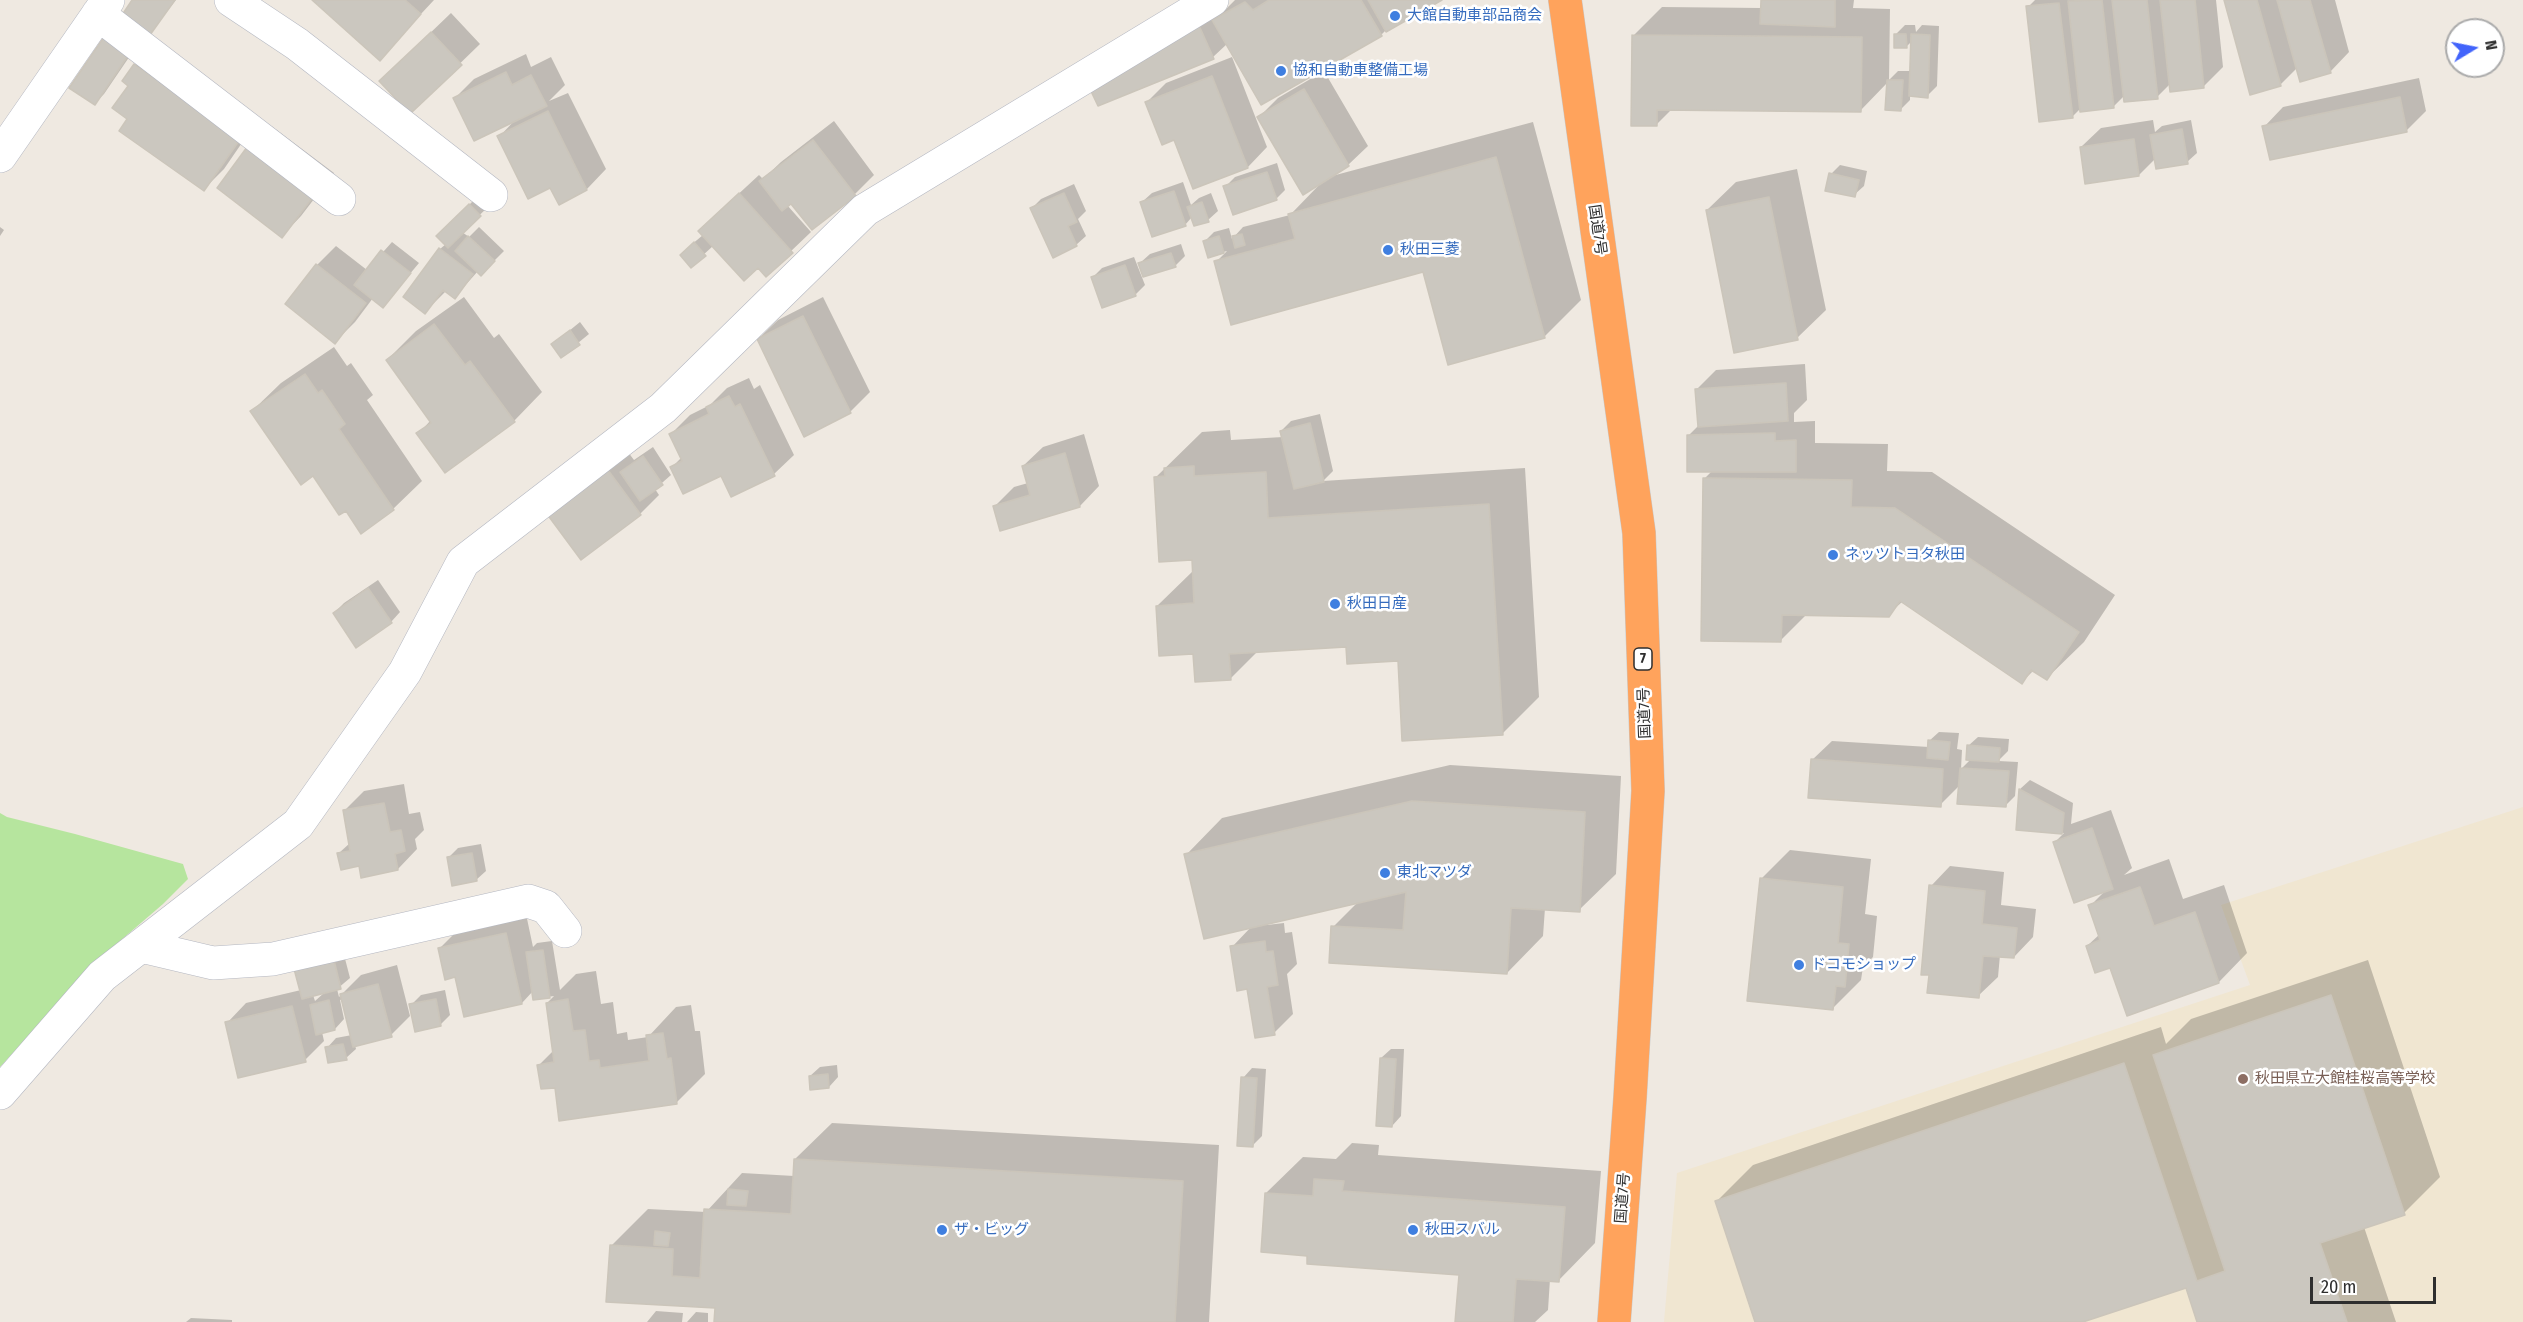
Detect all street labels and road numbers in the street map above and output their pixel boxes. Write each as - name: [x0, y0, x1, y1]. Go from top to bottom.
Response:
- street label: 国道7号: [1585, 203, 1609, 257]
- road number: 7: [1634, 648, 1652, 670]
- street label: 国道7号: [1635, 687, 1655, 739]
- street label: 国道7号: [1612, 1172, 1634, 1224]

